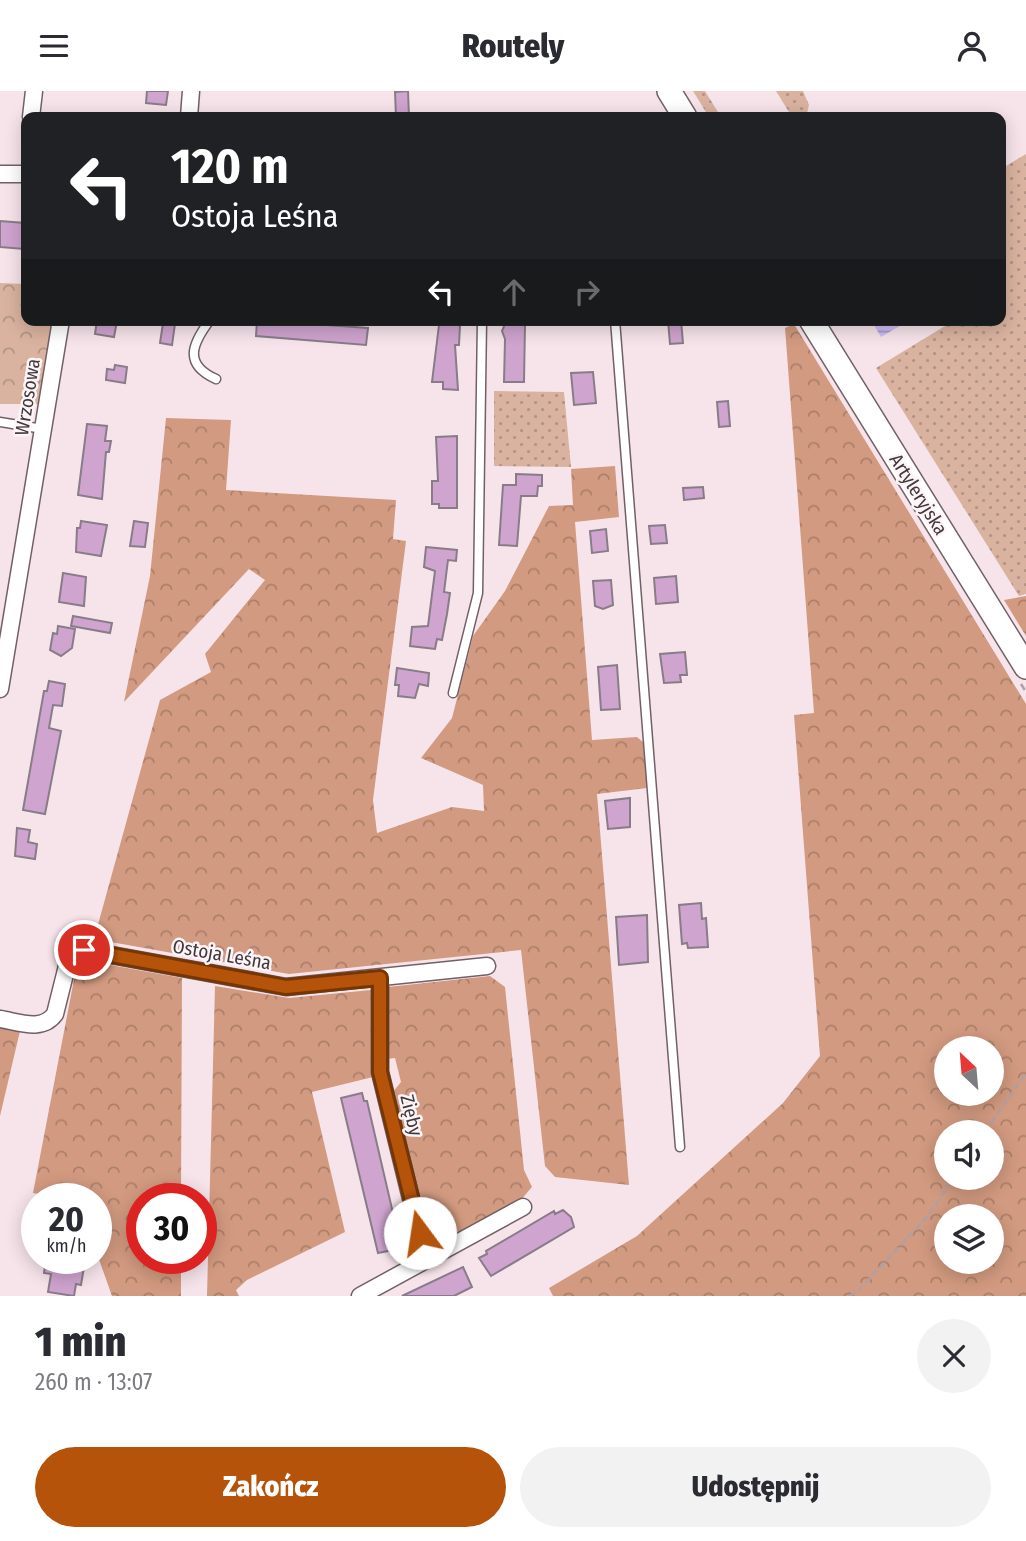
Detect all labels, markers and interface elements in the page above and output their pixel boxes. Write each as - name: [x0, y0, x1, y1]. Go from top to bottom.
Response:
- icon: menu: [35, 27, 73, 65]
- text: Routely: [462, 27, 564, 65]
- icon: person: [953, 27, 991, 65]
- text: 120 m: [171, 137, 289, 196]
- icon: left: [56, 140, 147, 231]
- text: Ostoja Leśna: [171, 197, 338, 235]
- icon: left: [422, 273, 460, 311]
- icon: ahead: [495, 273, 533, 311]
- icon: right: [568, 273, 606, 311]
- street label: Wrzosowa: [10, 357, 45, 437]
- street label: Artyleryjska: [885, 449, 953, 539]
- pin: [54, 920, 114, 980]
- icon: arrive: [65, 931, 103, 969]
- street label: Ostoja Leśna: [171, 935, 273, 974]
- north arrow: [934, 1036, 1004, 1106]
- map controls: [934, 1036, 1004, 1274]
- street label: Zięby: [395, 1092, 428, 1139]
- button: sound: [934, 1120, 1004, 1190]
- speed limit sign: 30: [126, 1183, 217, 1274]
- position arrow: [383, 1196, 457, 1270]
- text: 20: [49, 1198, 84, 1240]
- button: layers: [934, 1204, 1004, 1274]
- text: km/h: [46, 1235, 87, 1257]
- text: 1 min: [35, 1317, 126, 1367]
- button: close: [917, 1319, 991, 1393]
- text: 260 m · 13:07: [35, 1368, 152, 1396]
- button: Zakończ: [35, 1447, 506, 1527]
- button: Udostępnij: [520, 1447, 991, 1527]

